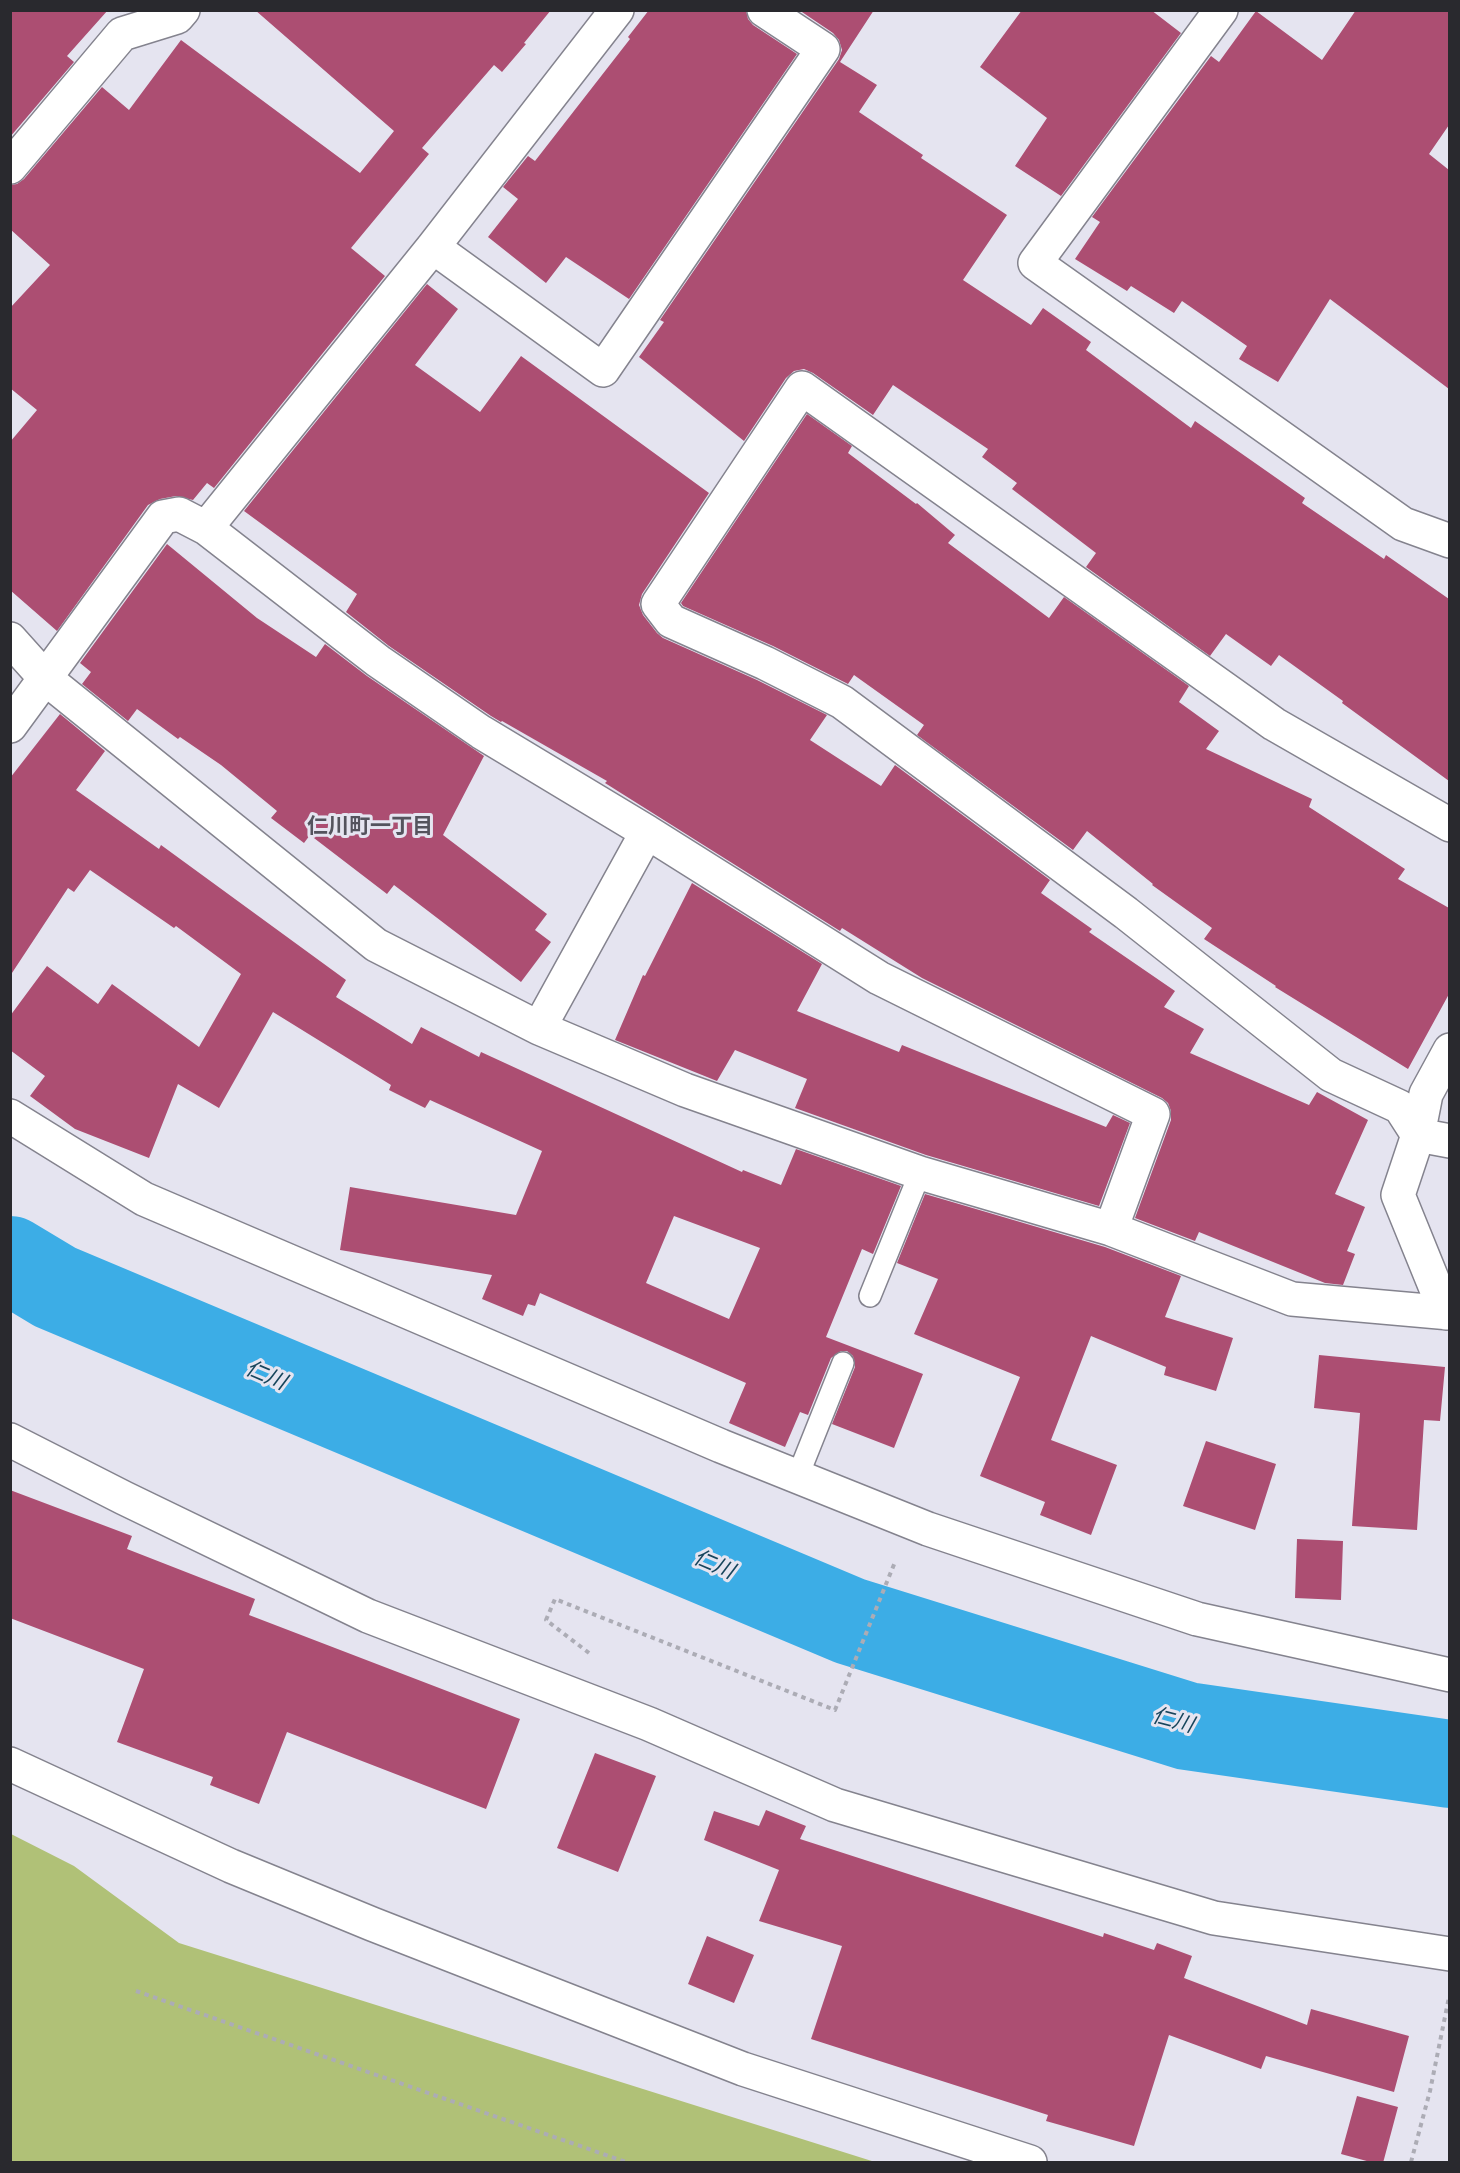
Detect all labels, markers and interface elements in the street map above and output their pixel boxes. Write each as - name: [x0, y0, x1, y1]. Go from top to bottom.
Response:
- district label: 仁川町一丁目: [307, 813, 433, 839]
- water label: 仁川: [242, 1355, 290, 1395]
- water label: 仁川: [690, 1544, 738, 1584]
- water label: 仁川: [1149, 1702, 1197, 1738]

